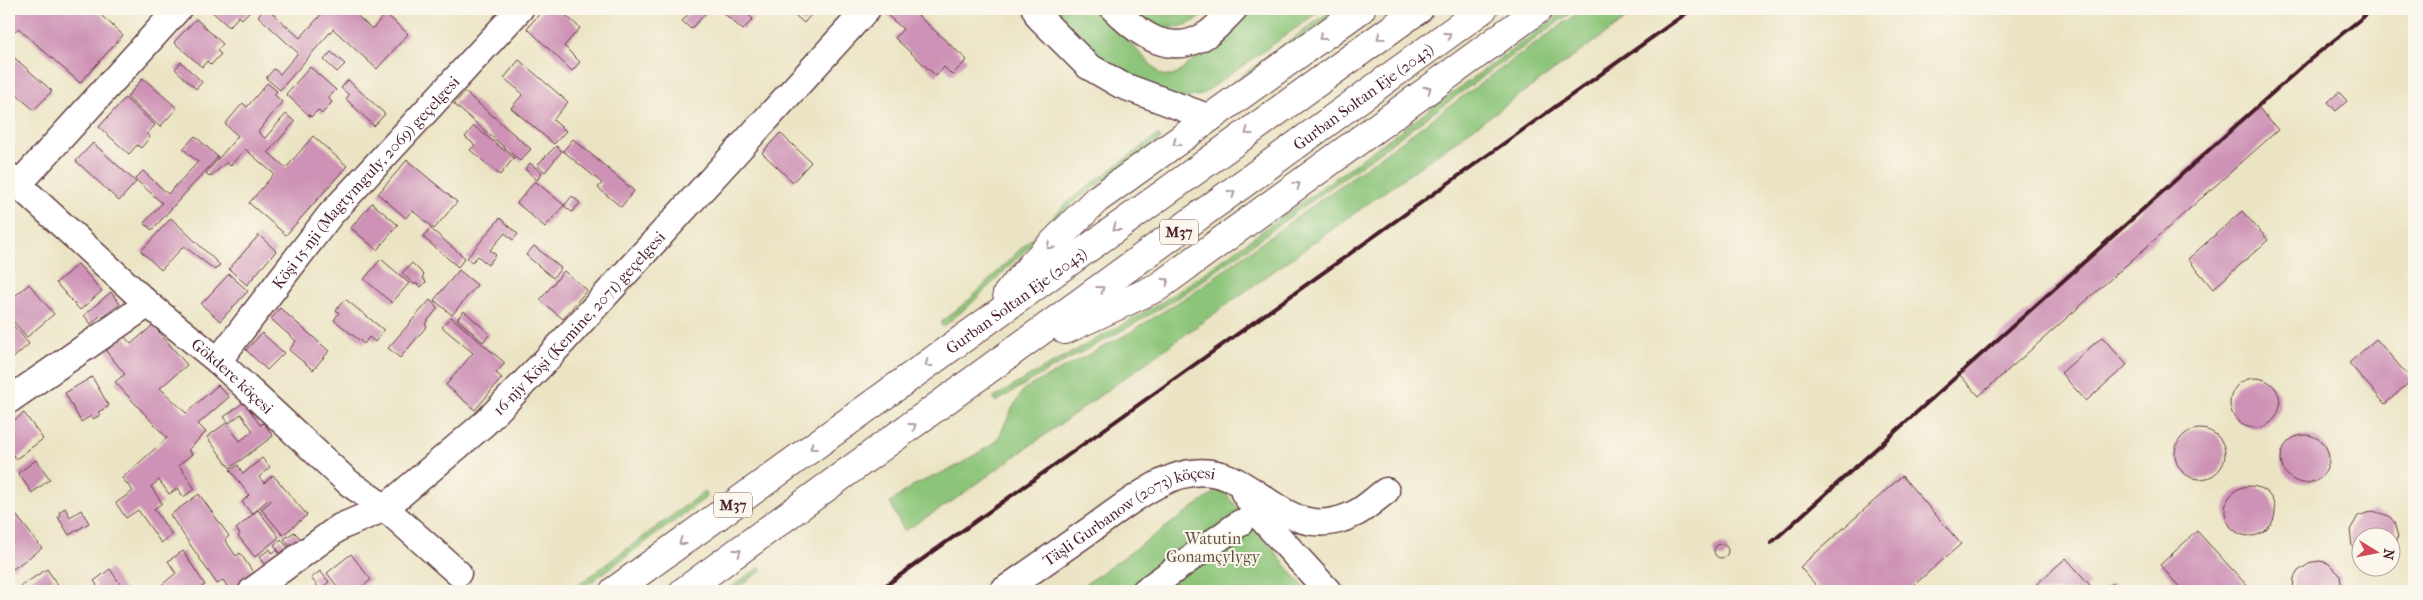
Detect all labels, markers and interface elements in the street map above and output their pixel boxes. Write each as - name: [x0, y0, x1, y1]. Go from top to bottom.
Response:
- one-way arrow: [1318, 31, 1328, 40]
- one-way arrow: [1376, 31, 1386, 40]
- one-way arrow: [1442, 32, 1452, 41]
- street label: Gurban Soltan Eje (2043): [1289, 39, 1437, 154]
- street label: Köşi 15-nji (Magtymguly, 2069) geçelgesi: [268, 72, 463, 292]
- one-way arrow: [1422, 87, 1431, 95]
- one-way arrow: [1245, 127, 1254, 135]
- one-way arrow: [1172, 137, 1182, 146]
- one-way arrow: [1291, 183, 1300, 191]
- one-way arrow: [1226, 190, 1236, 199]
- road number: M37: [1160, 220, 1198, 244]
- one-way arrow: [1112, 222, 1122, 231]
- street label: 16-njy Köşi (Kemine, 2071) geçelgesi: [489, 227, 669, 419]
- one-way arrow: [1047, 240, 1056, 249]
- street label: Gurban Soltan Eje (2043): [942, 243, 1090, 358]
- one-way arrow: [1160, 278, 1170, 287]
- one-way arrow: [1095, 286, 1105, 295]
- street label: Gökdere köçesi: [188, 334, 278, 418]
- one-way arrow: [924, 358, 934, 367]
- one-way arrow: [907, 423, 917, 432]
- one-way arrow: [809, 441, 819, 450]
- street label: Täşli Gurbanow (2073) köçesi: [1039, 463, 1217, 570]
- road number: M37: [714, 492, 752, 518]
- north arrow: [2350, 528, 2400, 578]
- park label: Watutin Gonamçylygy: [1166, 529, 1261, 566]
- one-way arrow: [678, 536, 688, 545]
- text: N: [2379, 547, 2398, 561]
- one-way arrow: [732, 550, 741, 558]

